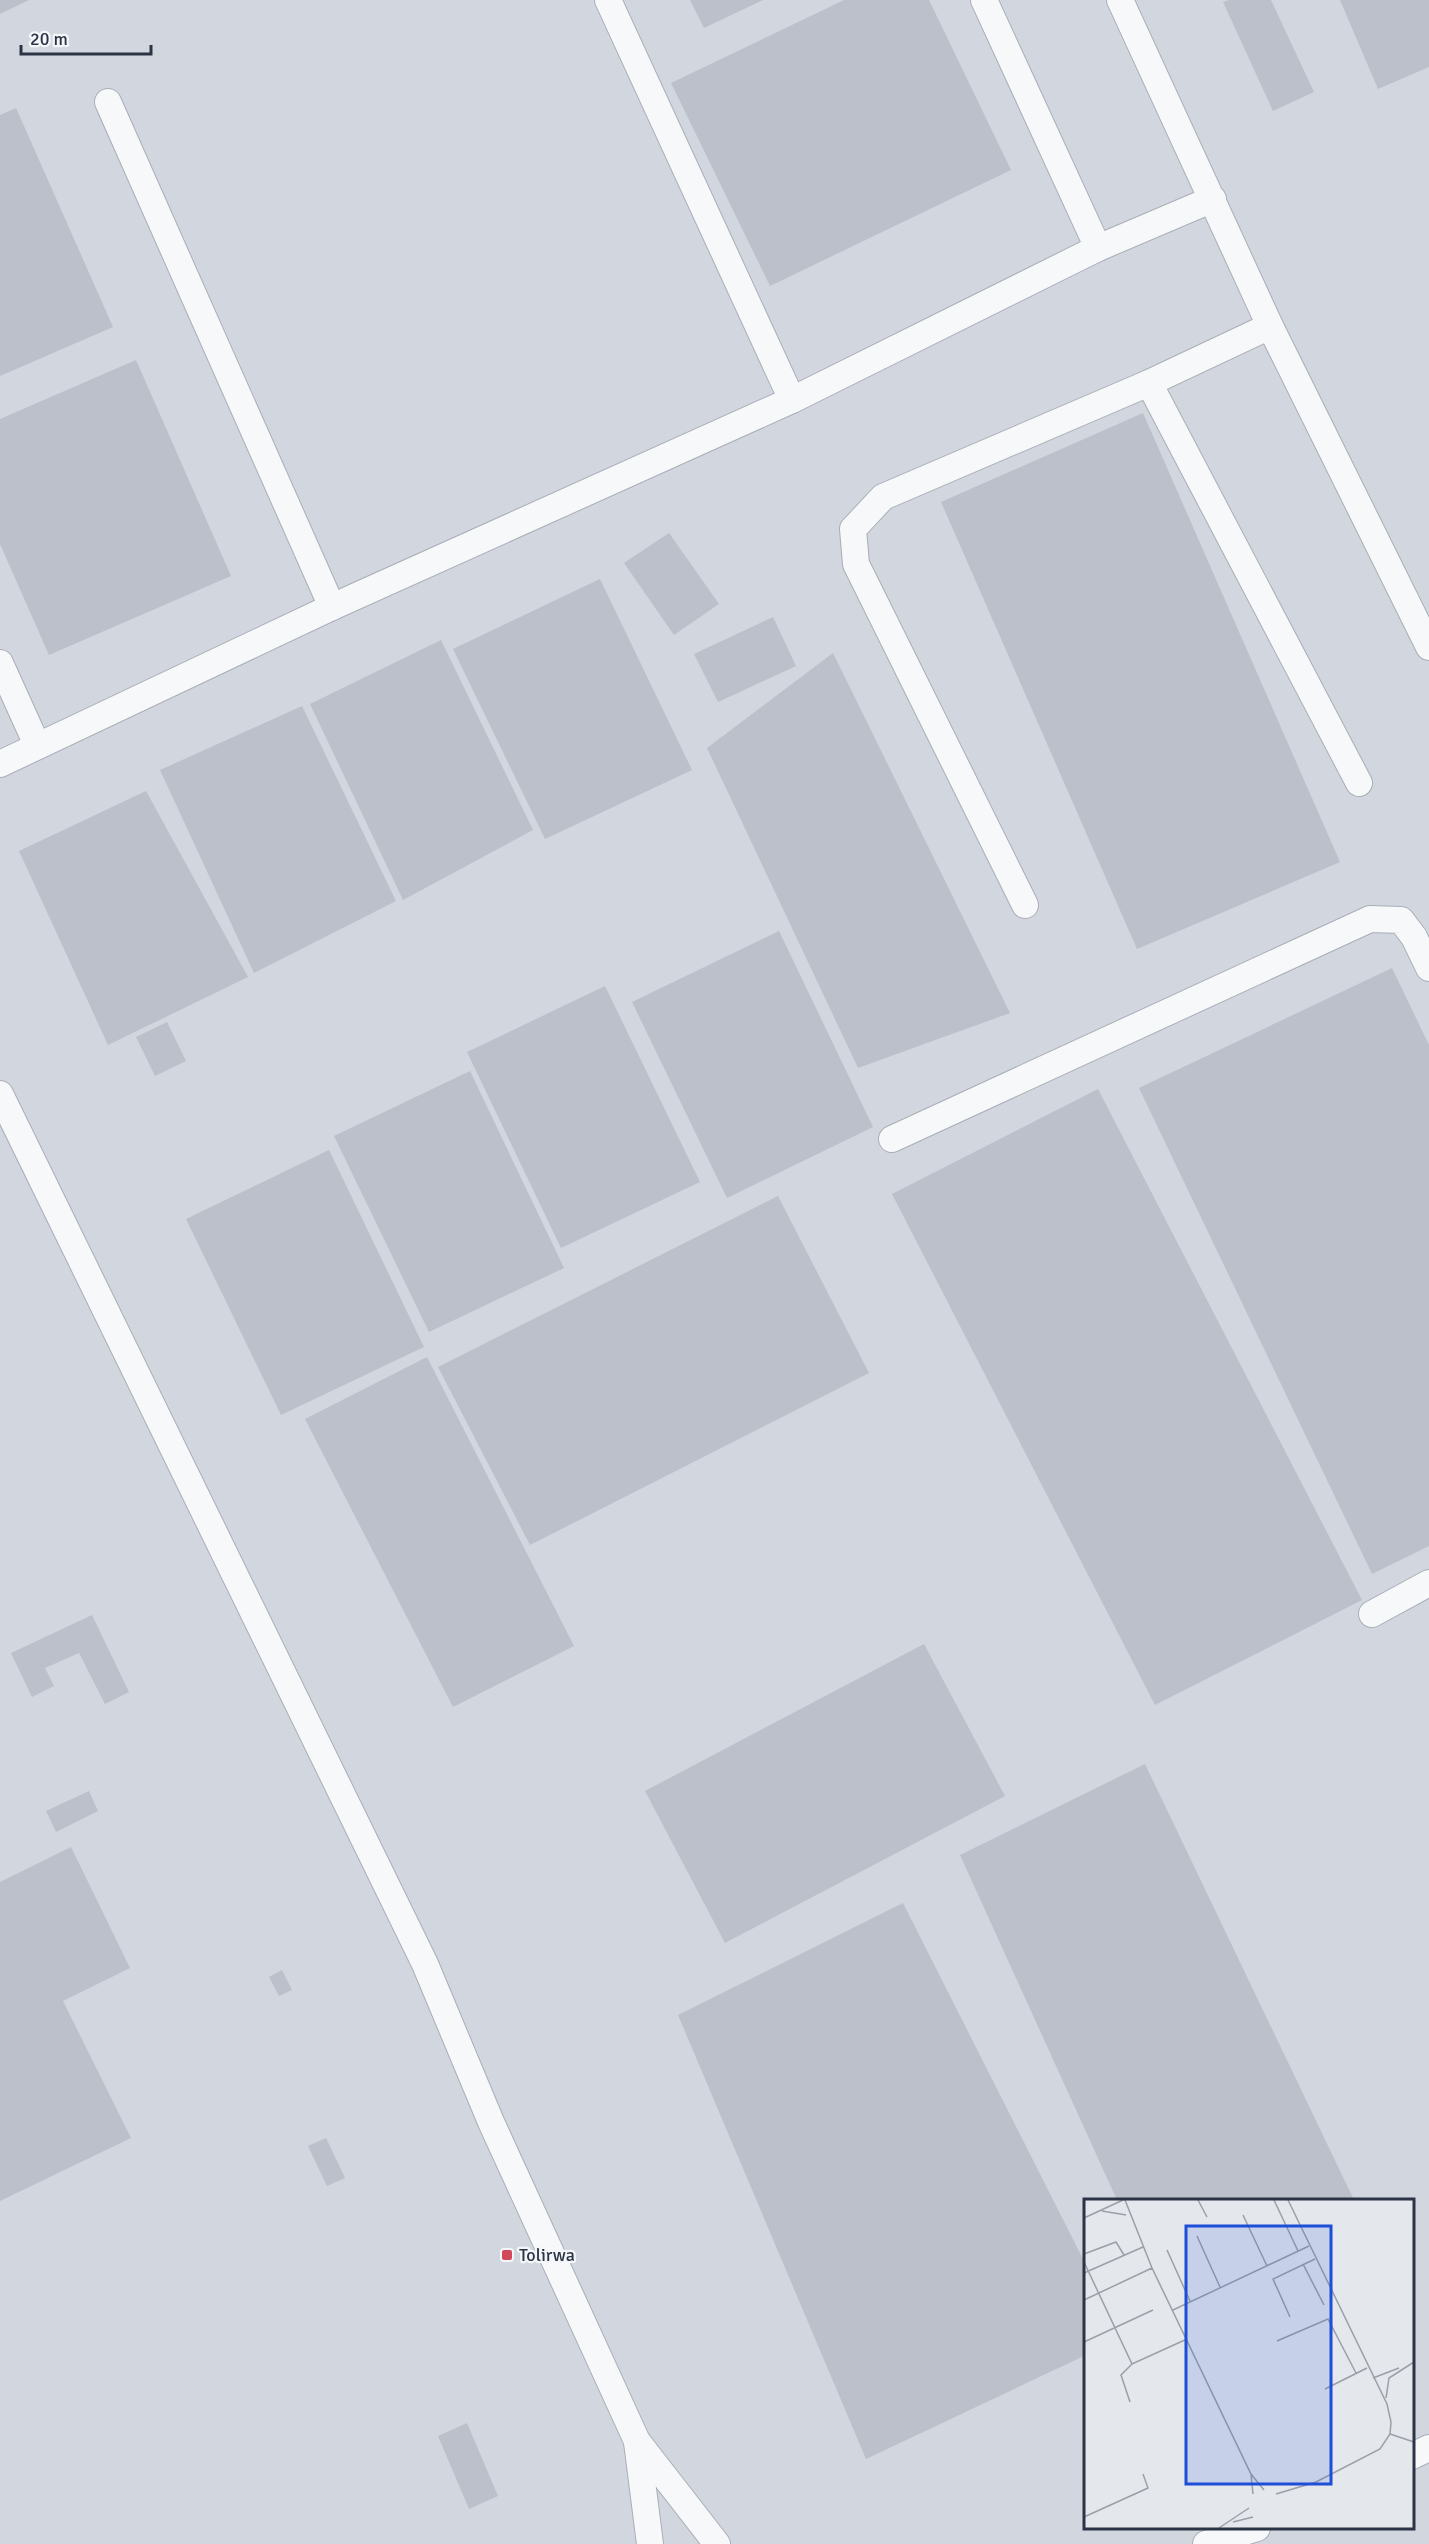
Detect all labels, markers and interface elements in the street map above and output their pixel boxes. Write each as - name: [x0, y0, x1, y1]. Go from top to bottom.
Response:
- scale bar: [21, 18, 152, 56]
- text: 20 m: [30, 28, 68, 50]
- inset map: [1084, 2199, 1414, 2529]
- place label: Tolirwa: [519, 2244, 575, 2266]
- marker: Tolirwa: [500, 2248, 514, 2262]

